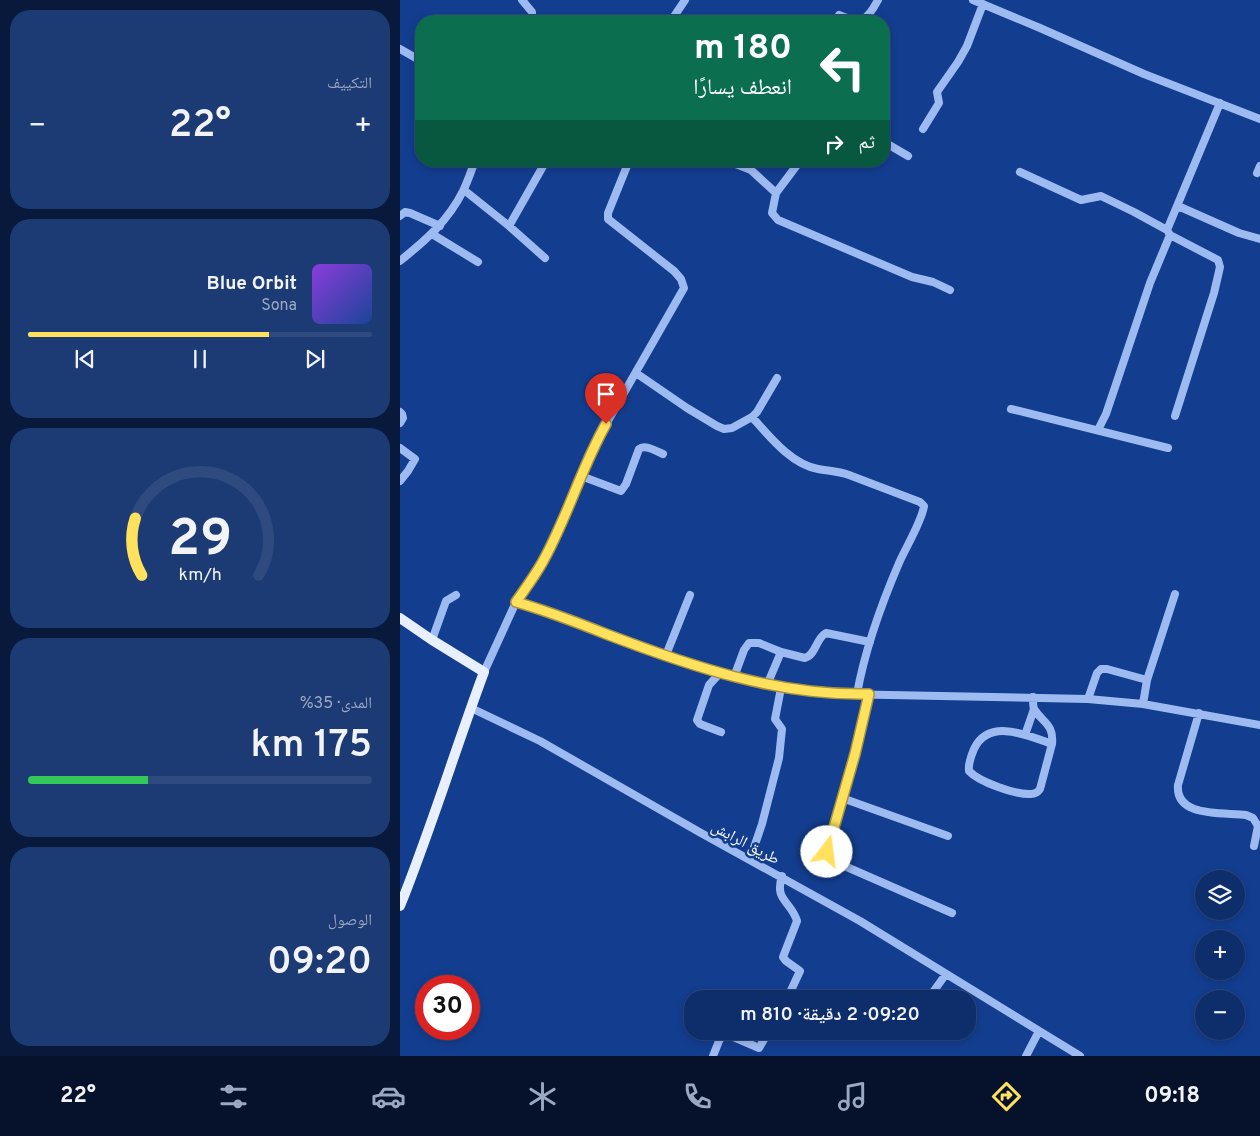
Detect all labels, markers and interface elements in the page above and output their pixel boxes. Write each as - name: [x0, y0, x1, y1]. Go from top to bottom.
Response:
- text: 180 m: [694, 27, 792, 71]
- icon: left: [810, 35, 875, 100]
- text: التكييف: [327, 74, 372, 94]
- text: انعطف يسارًا: [693, 75, 792, 102]
- text: 22°: [169, 102, 231, 151]
- text: −: [28, 109, 46, 145]
- text: +: [354, 109, 372, 145]
- icon: right: [820, 130, 848, 158]
- text: ثم: [858, 131, 875, 155]
- text: Blue Orbit: [207, 272, 297, 296]
- text: Sona: [261, 296, 297, 316]
- icon: previous: [71, 345, 99, 373]
- icon: pause: [186, 345, 214, 373]
- icon: next: [301, 345, 329, 373]
- pin: [585, 373, 627, 424]
- icon: arrive: [592, 380, 620, 408]
- text: 29: [168, 508, 232, 574]
- text: km/h: [178, 564, 222, 587]
- text: المدى · 35%: [300, 694, 372, 714]
- text: 175 km: [250, 722, 372, 771]
- street label: طريق الرابش: [707, 817, 783, 870]
- position arrow: [800, 825, 852, 877]
- map controls: [1195, 870, 1245, 1040]
- button: layers: [1195, 870, 1245, 920]
- text: الوصول: [328, 911, 372, 931]
- button: +: [1195, 930, 1245, 980]
- text: 09:20: [267, 939, 372, 988]
- speed limit sign: 30: [415, 975, 480, 1040]
- button: −: [1195, 990, 1245, 1040]
- text: 09:20 · 2 دقيقة · 810 m: [740, 1003, 920, 1027]
- icon: filters: [216, 1079, 251, 1114]
- icon: car: [371, 1079, 406, 1114]
- icon: climate: [525, 1079, 560, 1114]
- icon: phone: [680, 1079, 715, 1114]
- icon: music: [835, 1079, 870, 1114]
- icon: directions: [989, 1079, 1024, 1114]
- text: 22°: [60, 1083, 96, 1110]
- text: 09:18: [1144, 1083, 1200, 1110]

